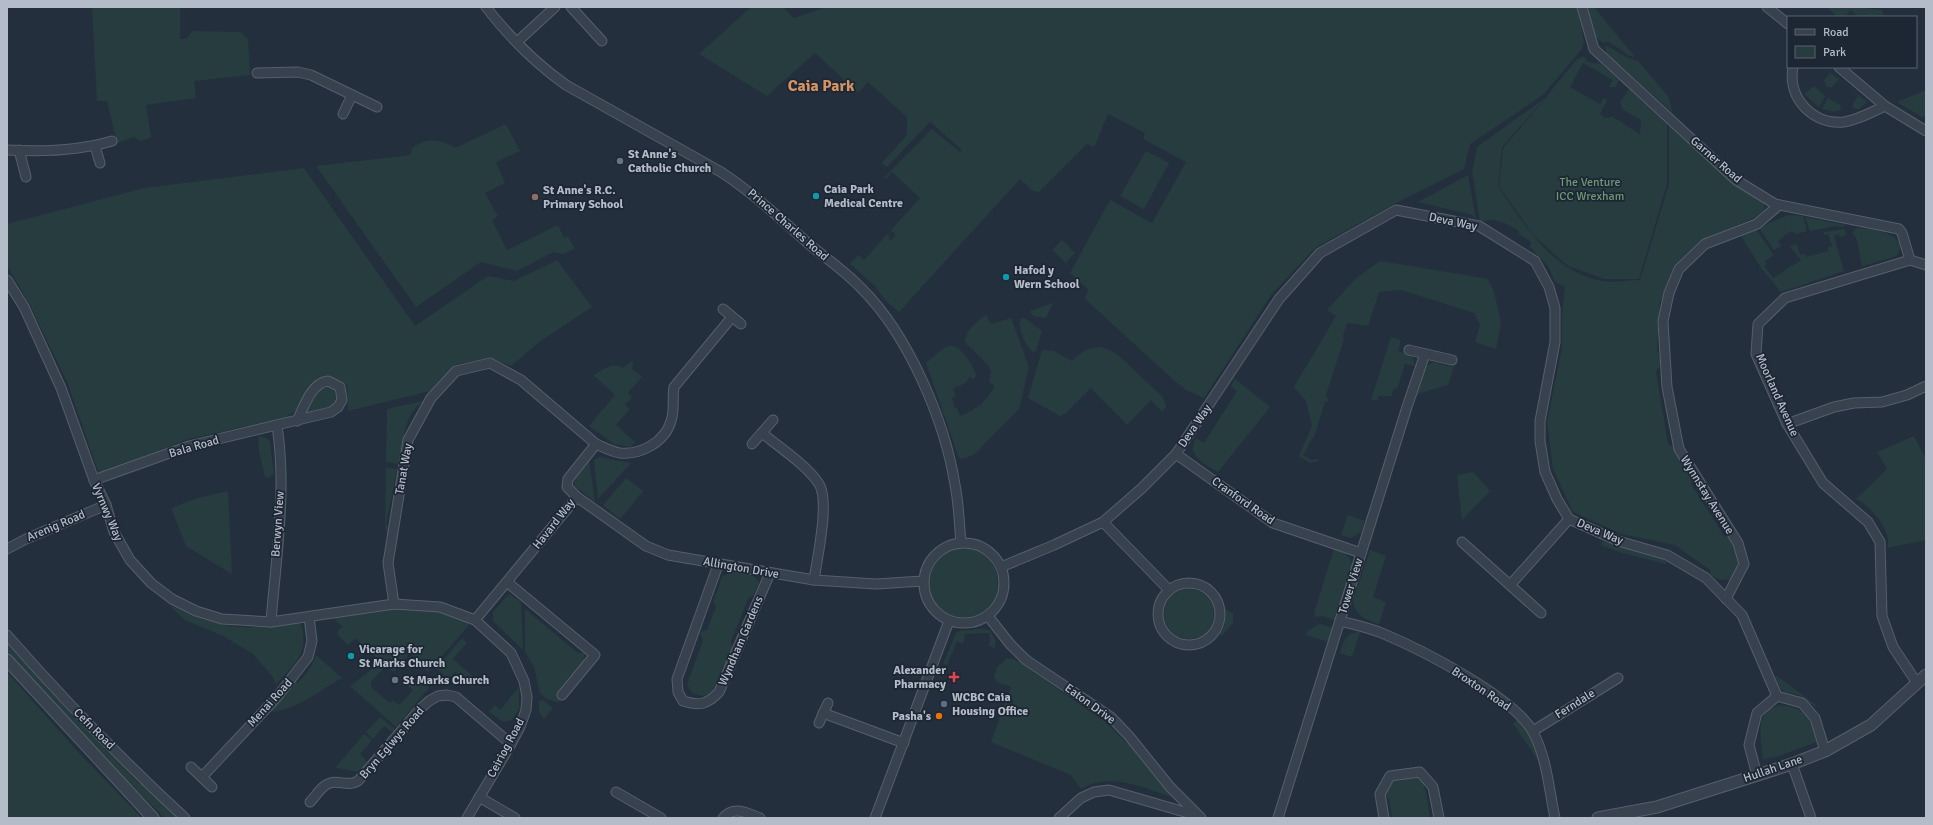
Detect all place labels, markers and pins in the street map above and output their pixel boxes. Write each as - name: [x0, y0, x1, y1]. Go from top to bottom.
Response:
- place label: St Anne's Catholic Church: [628, 147, 712, 176]
- marker: St Anne's Catholic Church: [615, 156, 625, 166]
- place label: Caia Park Medical Centre: [824, 182, 903, 211]
- place label: St Anne's R.C. Primary School: [543, 183, 624, 212]
- marker: Caia Park Medical Centre: [811, 191, 821, 201]
- marker: St Anne's R.C. Primary School: [530, 192, 540, 202]
- place label: Hafod y Wern School: [1014, 263, 1080, 292]
- marker: Hafod y Wern School: [1001, 272, 1011, 282]
- place label: Vicarage for St Marks Church: [359, 642, 446, 671]
- marker: Vicarage for St Marks Church: [346, 651, 356, 661]
- place label: Alexander Pharmacy: [893, 663, 946, 692]
- marker: Alexander Pharmacy: [949, 672, 959, 682]
- place label: St Marks Church: [403, 673, 490, 688]
- marker: St Marks Church: [390, 675, 400, 685]
- place label: WCBC Caia Housing Office: [952, 690, 1028, 719]
- marker: WCBC Caia Housing Office: [939, 699, 949, 709]
- place label: Pasha's: [892, 709, 932, 724]
- marker: Pasha's: [934, 711, 944, 721]

